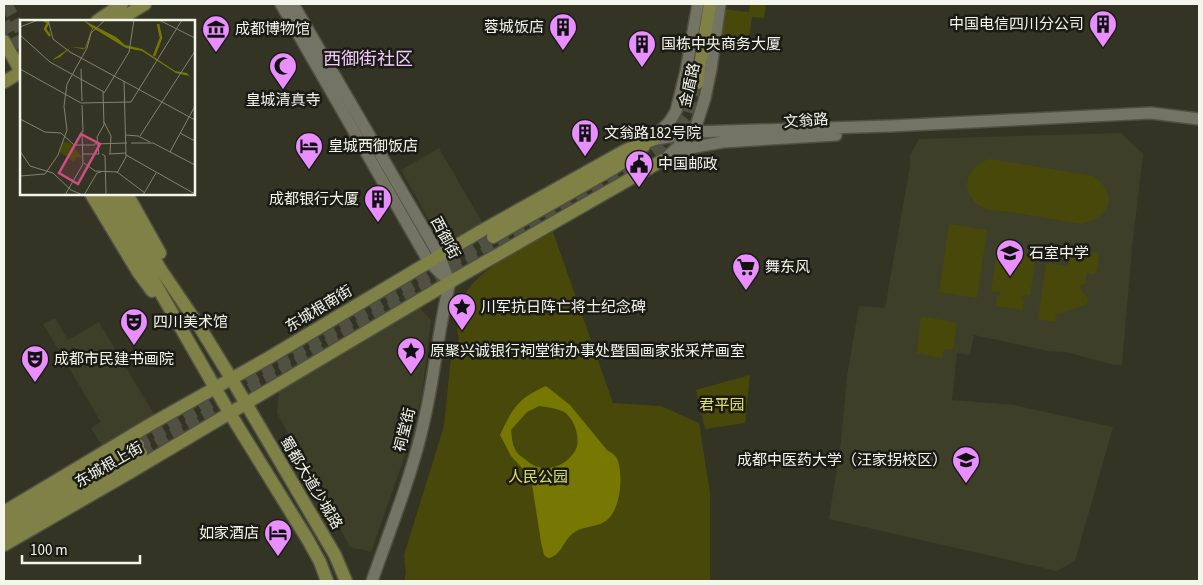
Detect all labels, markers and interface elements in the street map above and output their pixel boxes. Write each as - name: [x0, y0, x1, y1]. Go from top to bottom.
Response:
- building icon: 中国电信四川分公司: [1088, 9, 1118, 48]
- building icon: 蓉城饭店: [548, 12, 578, 51]
- museum icon: 成都博物馆: [201, 14, 231, 53]
- place label: 中国电信四川分公司: [949, 14, 1084, 35]
- place label: 蓉城饭店: [484, 17, 544, 38]
- place label: 成都博物馆: [235, 19, 310, 40]
- inset map: [20, 20, 195, 195]
- building icon: 国栋中央商务大厦: [627, 29, 657, 68]
- place label: 国栋中央商务大厦: [661, 34, 781, 55]
- district label: 西御街社区: [323, 47, 413, 72]
- mosque icon: 皇城清真寺: [268, 51, 298, 90]
- street label: 金盾路: [675, 61, 705, 109]
- place label: 皇城清真寺: [245, 90, 321, 111]
- street label: 文翁路: [783, 109, 829, 133]
- building icon: 文翁路182号院: [570, 118, 600, 157]
- place label: 文翁路182号院: [604, 123, 701, 144]
- hotel icon: 皇城西御饭店: [294, 131, 324, 170]
- place label: 皇城西御饭店: [328, 136, 418, 157]
- public building icon: 中国邮政: [624, 149, 654, 188]
- place label: 中国邮政: [658, 154, 718, 175]
- building icon: 成都银行大厦: [363, 184, 393, 223]
- place label: 成都银行大厦: [269, 189, 359, 210]
- street label: 西御街: [425, 213, 465, 263]
- school or university icon: 石室中学: [995, 238, 1025, 277]
- place label: 石室中学: [1029, 243, 1089, 264]
- supermarket icon: 舞东风: [731, 252, 761, 291]
- place label: 舞东风: [765, 257, 810, 278]
- street label: 东城根南街: [281, 281, 357, 337]
- place icon: 川军抗日阵亡将士纪念碑: [447, 292, 477, 331]
- place label: 川军抗日阵亡将士纪念碑: [481, 297, 646, 318]
- theatre icon: 四川美术馆: [119, 307, 149, 346]
- place label: 四川美术馆: [153, 312, 228, 333]
- place icon: 原聚兴诚银行祠堂街办事处暨国画家张采芹画室: [396, 336, 426, 375]
- place label: 原聚兴诚银行祠堂街办事处暨国画家张采芹画室: [430, 341, 745, 362]
- theatre icon: 成都市民建书画院: [20, 344, 50, 383]
- place label: 成都市民建书画院: [54, 349, 174, 370]
- park label: 君平园: [699, 395, 745, 416]
- street label: 祠堂街: [389, 406, 421, 454]
- street label: 蜀都大道少城路: [275, 433, 347, 533]
- street label: 东城根上街: [71, 437, 147, 493]
- school or university icon: 成都中医药大学（汪家拐校区）: [951, 445, 981, 484]
- place label: 成都中医药大学（汪家拐校区）: [737, 450, 947, 471]
- park label: 人民公园: [508, 467, 568, 488]
- hotel icon: 如家酒店: [263, 518, 293, 557]
- place label: 如家酒店: [199, 523, 259, 544]
- scale bar: [22, 532, 140, 564]
- text: 100 m: [30, 540, 68, 561]

